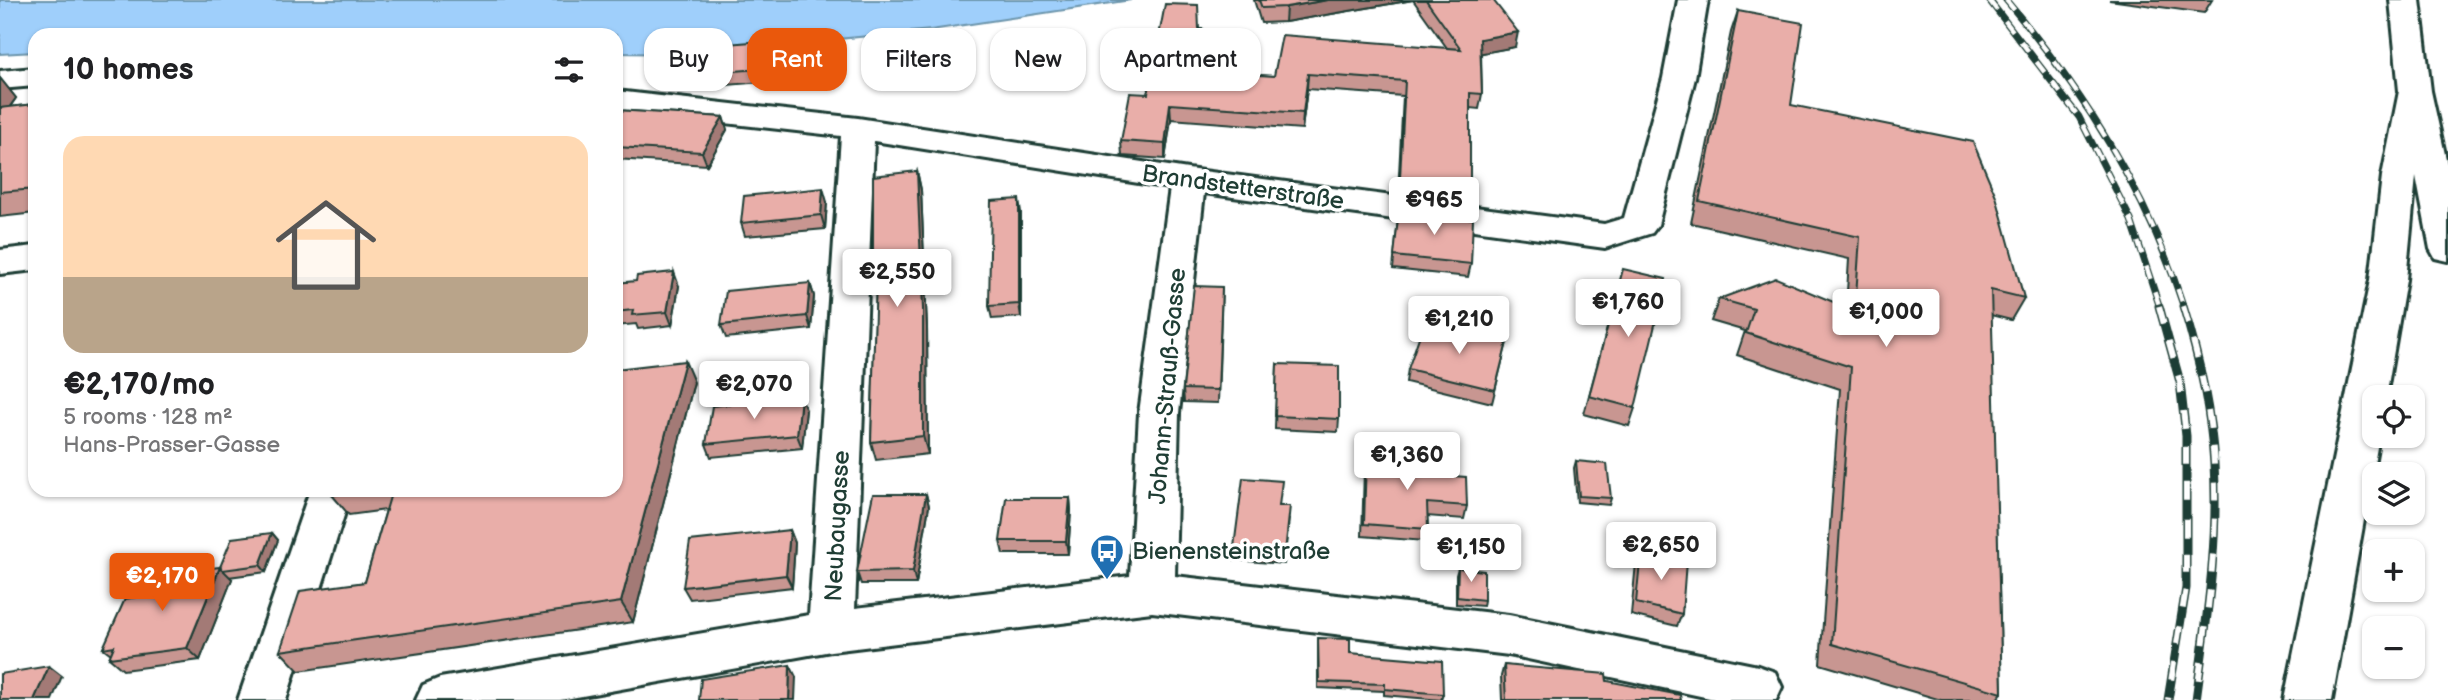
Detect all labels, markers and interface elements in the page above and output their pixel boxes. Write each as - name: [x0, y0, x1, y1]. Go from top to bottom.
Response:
- chip: Buy: [644, 28, 733, 91]
- chip: Rent: [747, 28, 847, 91]
- chip: Filters: [861, 28, 976, 91]
- chip: New: [990, 28, 1086, 91]
- chip: Apartment: [1100, 28, 1261, 91]
- icon: filters: [550, 51, 588, 89]
- text: 10 homes: [63, 52, 194, 88]
- street label: Brandstetterstraße: [1140, 159, 1346, 216]
- pin: €965: [1393, 177, 1475, 237]
- icon: home: [263, 182, 389, 308]
- text: €965: [1405, 186, 1463, 214]
- pin: €2,550: [840, 250, 954, 309]
- text: €2,550: [858, 258, 936, 286]
- street label: Johann-Strauß-Gasse: [1143, 267, 1192, 505]
- pin: €1,760: [1571, 280, 1685, 339]
- text: €1,760: [1592, 288, 1664, 316]
- pin: €1,000: [1829, 290, 1943, 349]
- pin: €1,210: [1402, 296, 1516, 356]
- text: €1,000: [1848, 298, 1924, 326]
- text: €1,210: [1424, 305, 1494, 333]
- pin: €2,070: [697, 362, 811, 421]
- text: €2,170/mo: [63, 367, 215, 403]
- text: €2,070: [715, 370, 793, 398]
- map controls: [2362, 385, 2425, 679]
- button: locate: [2362, 385, 2425, 448]
- text: 5 rooms · 128 m²: [63, 403, 233, 431]
- text: Hans-Prasser-Gasse: [63, 431, 280, 459]
- pin: €1,360: [1350, 433, 1464, 492]
- text: €1,360: [1370, 441, 1444, 469]
- street label: Neubaugasse: [819, 450, 856, 602]
- button: layers: [2362, 462, 2425, 525]
- pin: €2,650: [1604, 522, 1718, 582]
- pin: €1,150: [1414, 524, 1528, 584]
- text: €2,650: [1622, 531, 1700, 559]
- bus stop icon: Bienensteinstraße: [1088, 532, 1126, 581]
- text: €1,150: [1436, 533, 1506, 561]
- place label: Bienensteinstraße: [1132, 537, 1330, 566]
- button: +: [2362, 539, 2425, 602]
- pin: €2,170: [105, 554, 219, 613]
- text: €2,170: [126, 562, 198, 590]
- button: −: [2362, 616, 2425, 679]

